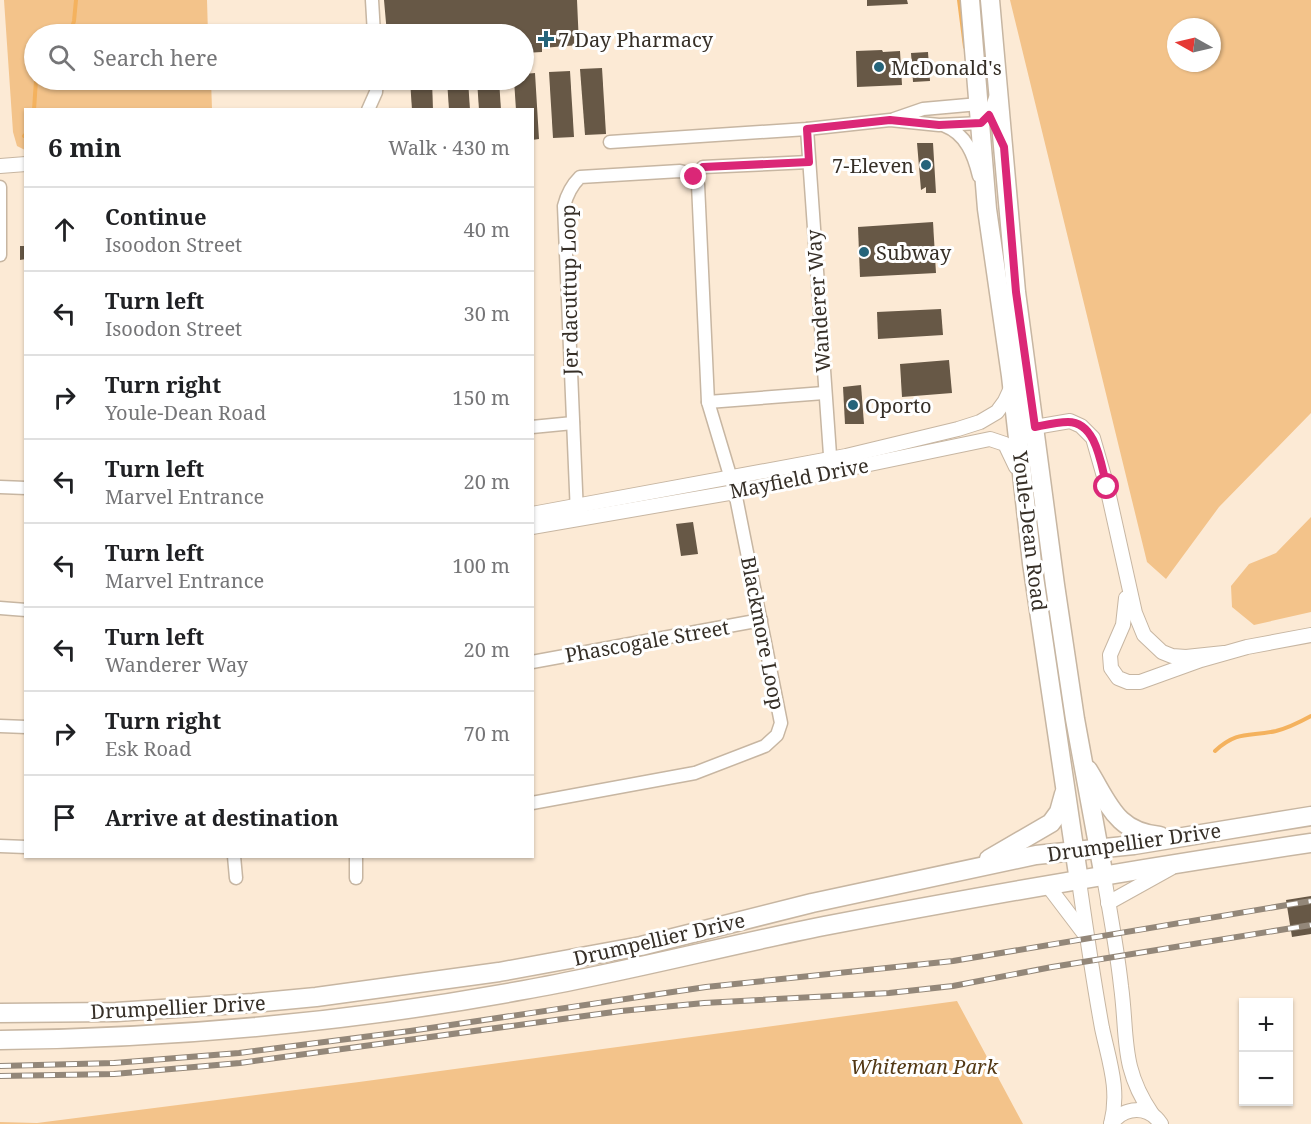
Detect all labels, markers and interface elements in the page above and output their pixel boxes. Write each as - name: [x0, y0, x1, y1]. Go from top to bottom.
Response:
- north arrow: [1167, 18, 1221, 72]
- search box: [24, 24, 534, 90]
- place label: 7 Day Pharmacy: [558, 26, 714, 53]
- marker: 7 Day Pharmacy: [539, 32, 553, 46]
- icon: search: [45, 41, 78, 74]
- text: Search here: [93, 42, 218, 72]
- place label: McDonald's: [891, 54, 1002, 81]
- marker: McDonald's: [872, 60, 886, 74]
- text: 6 min: [48, 129, 122, 165]
- text: Walk · 430 m: [388, 134, 510, 161]
- place label: 7-Eleven: [832, 152, 914, 179]
- marker: 7-Eleven: [919, 158, 933, 172]
- route end: [680, 163, 706, 189]
- text: Continue: [105, 201, 207, 231]
- street label: Jer dacuttup Loop: [554, 204, 584, 377]
- icon: ahead: [48, 213, 81, 246]
- text: 40 m: [464, 216, 510, 243]
- street label: Wanderer Way: [799, 228, 836, 373]
- text: Isoodon Street: [105, 231, 242, 258]
- place label: Subway: [876, 239, 952, 266]
- marker: Subway: [857, 245, 871, 259]
- text: Turn left: [105, 285, 204, 315]
- icon: left: [48, 297, 81, 330]
- text: 30 m: [464, 300, 510, 327]
- text: Isoodon Street: [105, 315, 242, 342]
- text: Turn right: [105, 369, 221, 399]
- icon: right: [48, 381, 81, 414]
- text: 150 m: [452, 384, 510, 411]
- place label: Oporto: [865, 392, 932, 419]
- marker: Oporto: [846, 398, 860, 412]
- text: Youle-Dean Road: [105, 399, 266, 426]
- street label: Youle-Dean Road: [1007, 448, 1053, 613]
- street label: Mayfield Drive: [727, 451, 871, 505]
- text: Turn left: [105, 453, 204, 483]
- icon: left: [48, 465, 81, 498]
- text: 20 m: [464, 468, 510, 495]
- route start: [1093, 473, 1119, 499]
- text: Marvel Entrance: [105, 483, 264, 510]
- text: Turn left: [105, 537, 204, 567]
- icon: left: [48, 549, 81, 582]
- text: 100 m: [452, 552, 510, 579]
- street label: Blackmore Loop: [735, 554, 791, 712]
- text: Marvel Entrance: [105, 567, 264, 594]
- street label: Phascogale Street: [563, 613, 731, 669]
- text: Turn left: [105, 621, 204, 651]
- icon: left: [48, 633, 81, 666]
- text: 20 m: [464, 636, 510, 663]
- text: Wanderer Way: [105, 651, 248, 678]
- text: Turn right: [105, 705, 221, 735]
- icon: right: [48, 717, 81, 750]
- text: 70 m: [464, 720, 510, 747]
- text: Esk Road: [105, 735, 192, 762]
- icon: arrive: [48, 801, 81, 834]
- text: Arrive at destination: [105, 802, 339, 832]
- street label: Drumpellier Drive: [1045, 816, 1223, 868]
- street label: Drumpellier Drive: [571, 906, 747, 972]
- street label: Drumpellier Drive: [90, 989, 266, 1025]
- map controls: [1239, 998, 1293, 1106]
- button: +: [1239, 998, 1293, 1052]
- button: −: [1239, 1052, 1293, 1106]
- park label: Whiteman Park: [850, 1053, 998, 1080]

